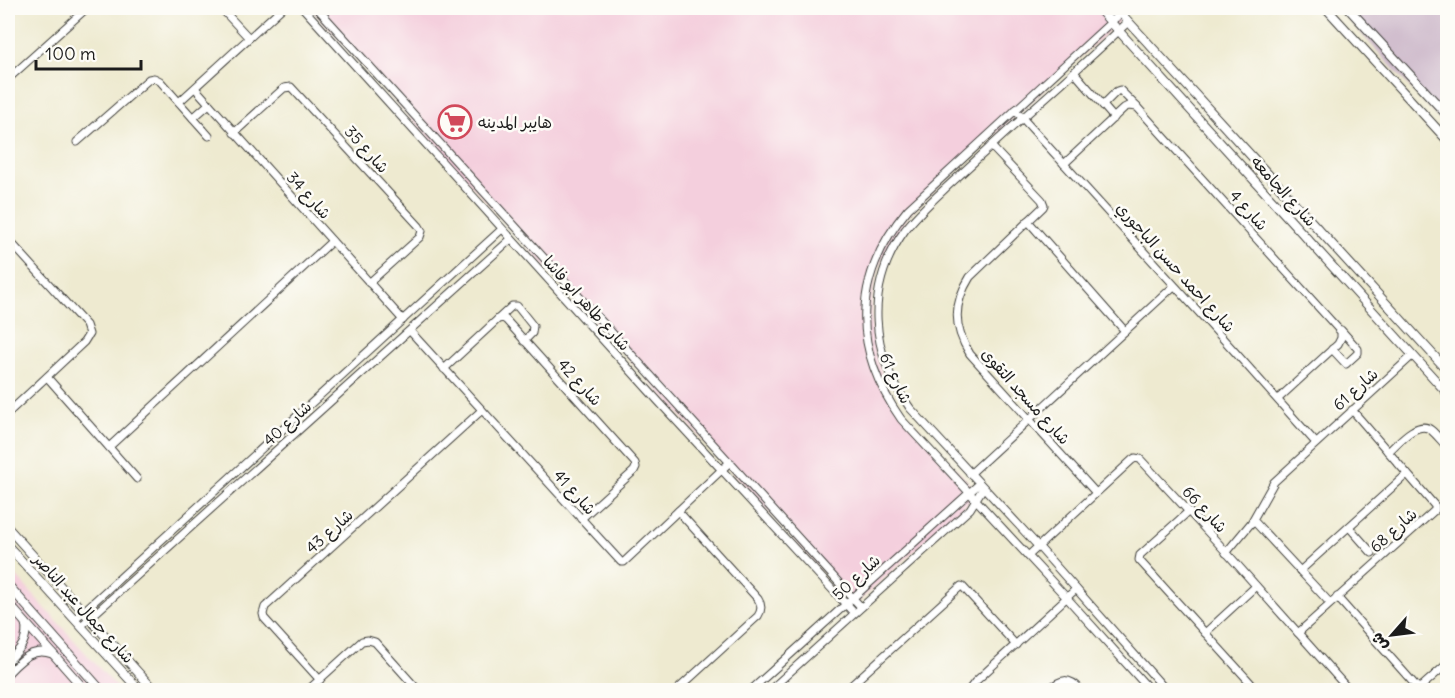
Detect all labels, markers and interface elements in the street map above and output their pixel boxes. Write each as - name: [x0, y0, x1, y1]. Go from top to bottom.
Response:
- scale bar: [36, 33, 141, 71]
- text: 100 m: [45, 42, 96, 65]
- supermarket icon: هايبر المدينه: [437, 104, 473, 140]
- place label: هايبر المدينه: [478, 112, 552, 132]
- street label: شارع 35: [339, 121, 393, 178]
- street label: شارع الجامعه: [1246, 152, 1321, 232]
- street label: شارع 34: [281, 167, 335, 224]
- street label: شارع 4: [1224, 186, 1272, 236]
- street label: شارع احمد حسن الباجوري: [1111, 198, 1240, 338]
- street label: شارع طاهر ابو فاشا: [538, 251, 635, 356]
- street label: شارع مسجد التقوى: [976, 344, 1075, 450]
- street label: شارع 61: [874, 349, 916, 408]
- street label: شارع 42: [552, 354, 606, 411]
- street label: شارع 61: [1328, 363, 1383, 416]
- street label: شارع 40: [259, 396, 317, 451]
- street label: شارع 41: [548, 465, 600, 520]
- street label: شارع 66: [1177, 481, 1232, 538]
- street label: شارع 68: [1365, 504, 1422, 558]
- street label: شارع 43: [301, 505, 358, 559]
- street label: شارع جمال عبد الناصر: [27, 547, 139, 668]
- street label: شارع 50: [828, 550, 885, 606]
- north arrow: [1362, 605, 1422, 665]
- text: ش: [1366, 630, 1392, 655]

